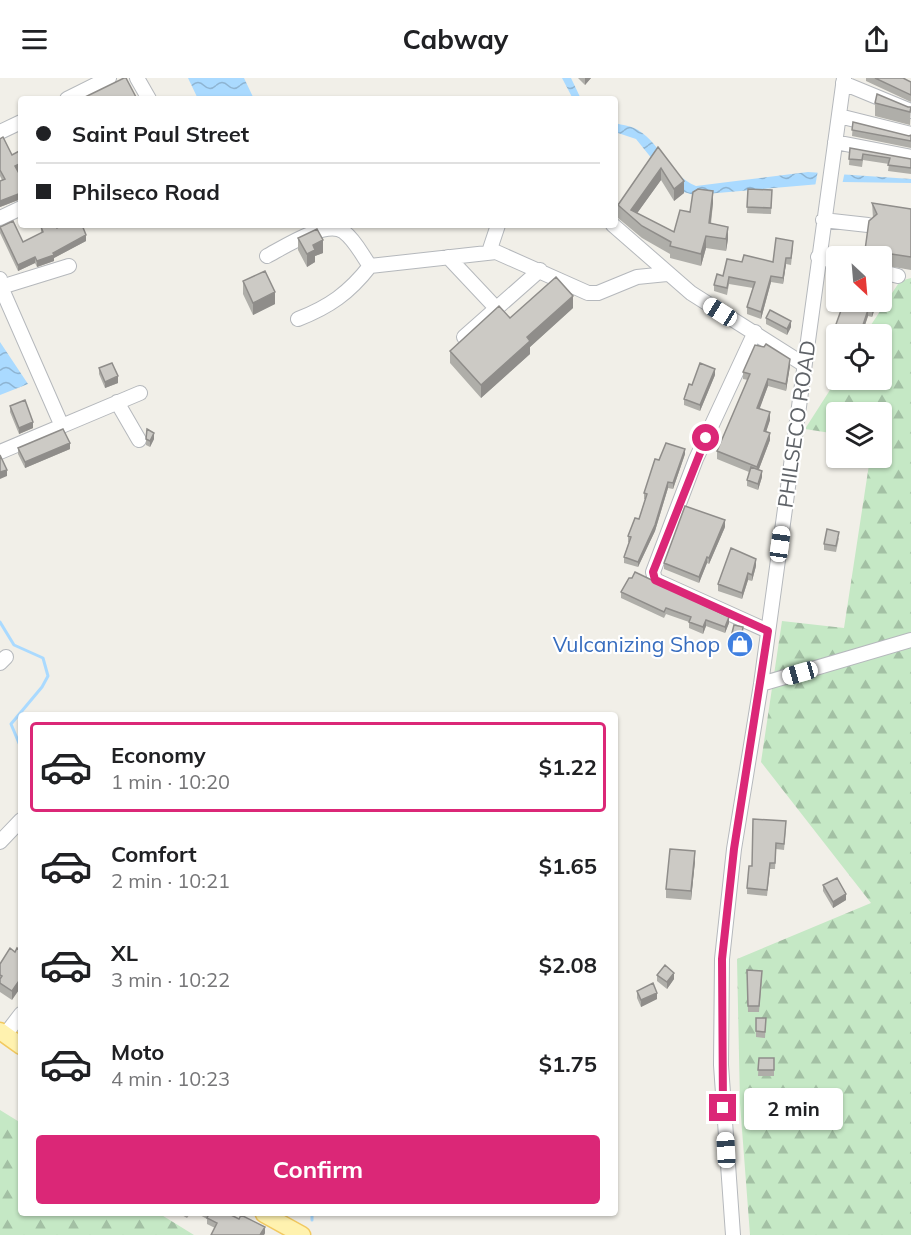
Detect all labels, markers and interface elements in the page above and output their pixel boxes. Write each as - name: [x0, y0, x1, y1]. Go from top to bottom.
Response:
- text: Cabway: [402, 22, 509, 56]
- icon: menu: [18, 23, 51, 56]
- icon: share: [860, 23, 893, 56]
- text: Saint Paul Street: [72, 120, 249, 148]
- text: Philseco Road: [72, 178, 220, 206]
- north arrow: [826, 246, 892, 312]
- map controls: [826, 246, 892, 468]
- car: [700, 295, 740, 329]
- button: locate: [826, 324, 892, 390]
- street label: PHILSECO ROAD: [771, 339, 821, 509]
- button: layers: [826, 402, 892, 468]
- route start: [692, 424, 719, 451]
- car: [769, 525, 791, 563]
- shop icon: Vulcanizing Shop: [725, 629, 755, 659]
- place label: Vulcanizing Shop: [553, 631, 720, 657]
- car: [780, 659, 820, 687]
- icon: car: [39, 740, 93, 794]
- text: Economy: [111, 741, 206, 769]
- text: $1.22: [539, 753, 597, 781]
- text: 1 min · 10:20: [111, 769, 230, 794]
- icon: car: [39, 839, 93, 893]
- text: Comfort: [111, 840, 197, 868]
- text: $1.65: [539, 852, 597, 880]
- text: 2 min · 10:21: [111, 868, 230, 893]
- icon: car: [39, 938, 93, 992]
- text: XL: [111, 939, 138, 967]
- text: $2.08: [539, 951, 597, 979]
- text: 3 min · 10:22: [111, 967, 230, 992]
- icon: car: [39, 1037, 93, 1091]
- text: Moto: [111, 1038, 164, 1066]
- text: $1.75: [539, 1050, 597, 1078]
- text: 4 min · 10:23: [111, 1066, 230, 1091]
- callout: 2 min: [744, 1087, 843, 1129]
- route end: [709, 1094, 736, 1121]
- text: 2 min: [767, 1096, 820, 1121]
- car: [716, 1132, 736, 1168]
- button: Confirm: [36, 1135, 600, 1204]

